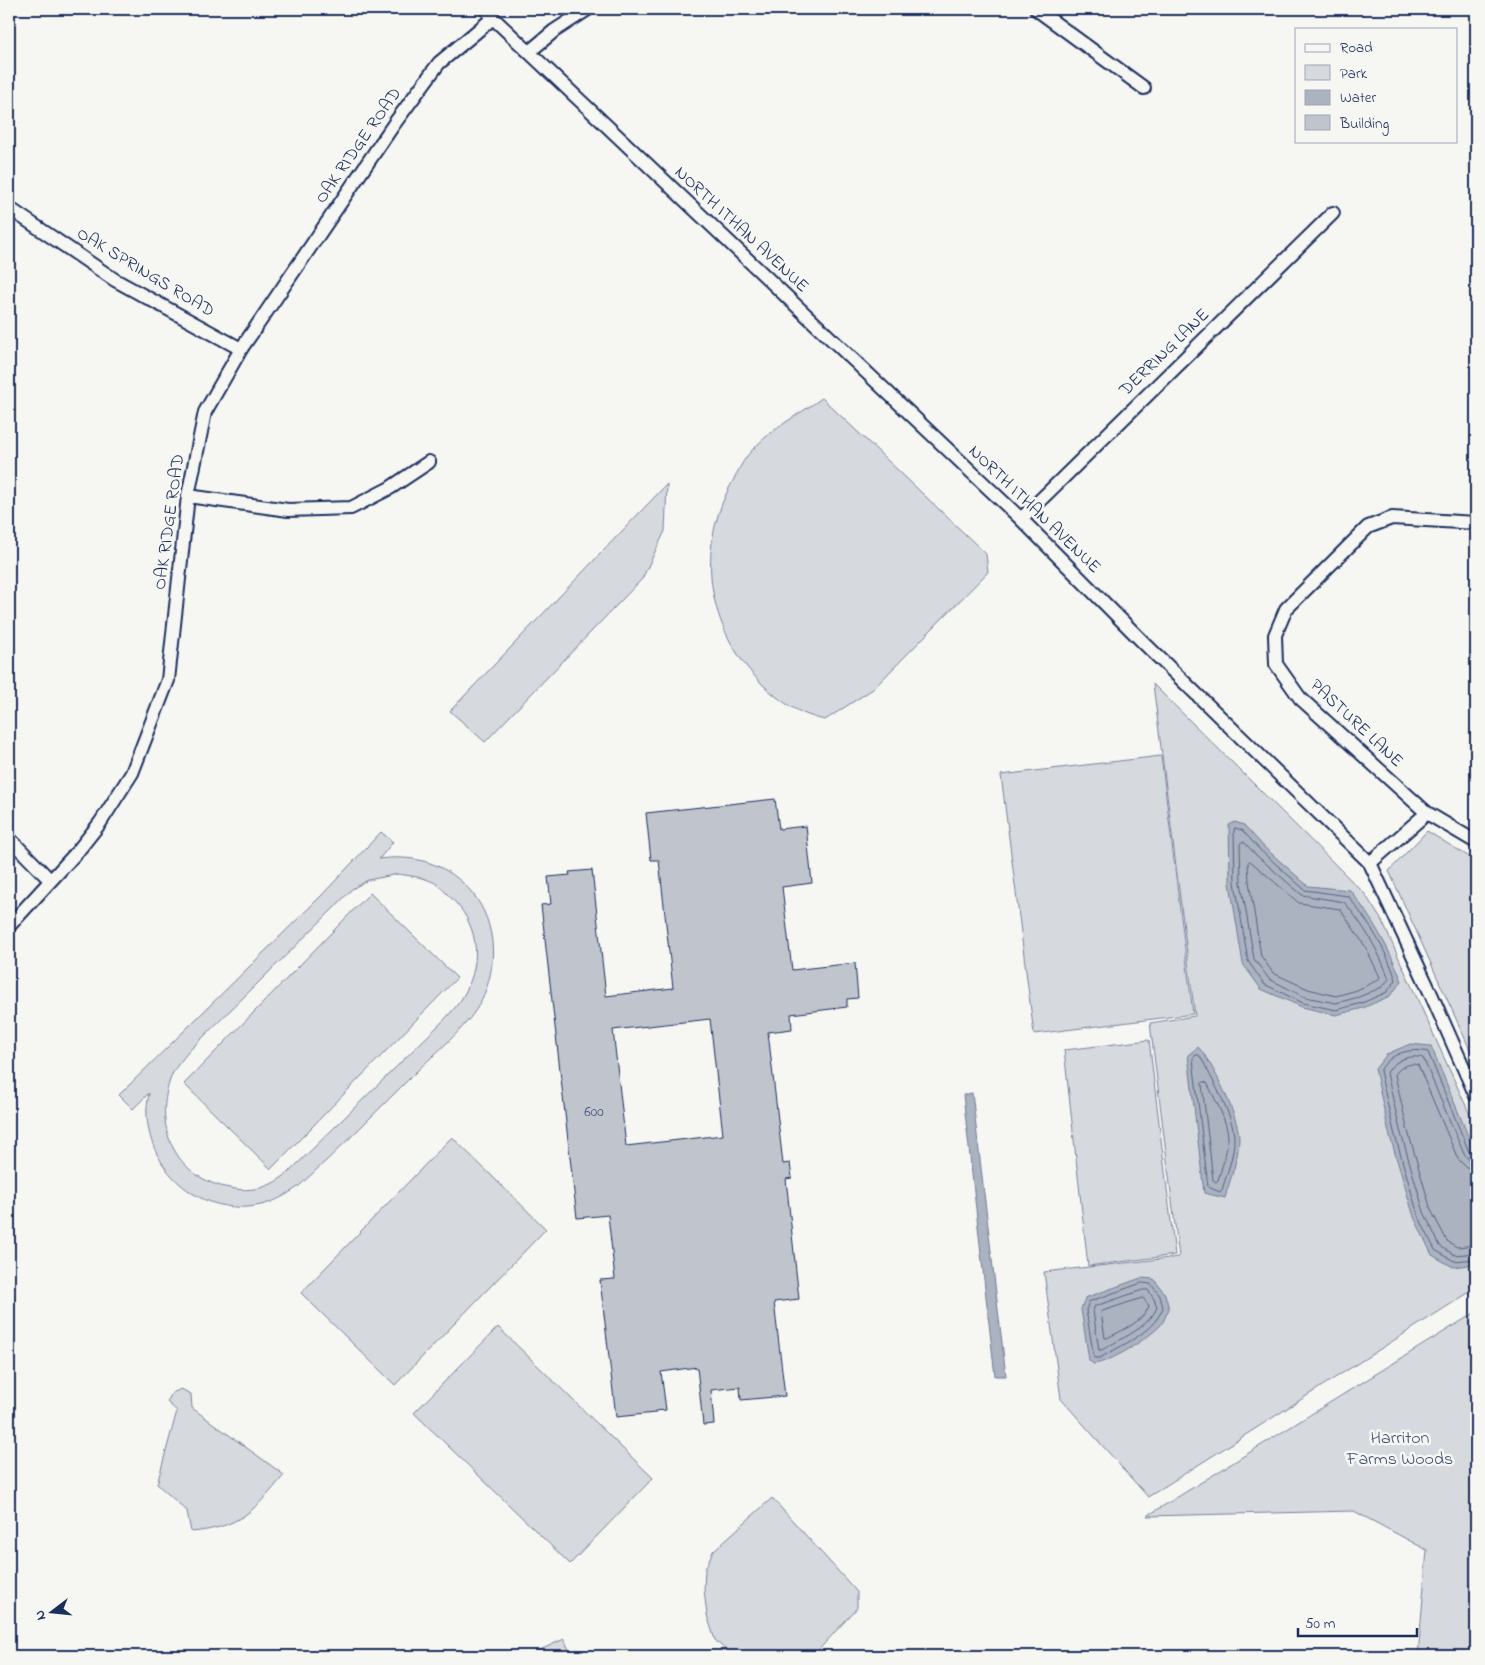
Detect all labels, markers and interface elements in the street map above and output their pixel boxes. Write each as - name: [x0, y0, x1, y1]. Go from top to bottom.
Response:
- legend: [1295, 28, 1458, 142]
- text: Road: [1340, 37, 1373, 59]
- text: Park: [1340, 63, 1368, 85]
- street label: OAK RIDGE ROAD: [309, 83, 409, 209]
- text: Water: [1340, 87, 1376, 109]
- text: Building: [1339, 113, 1389, 136]
- street label: NORTH ITHAN AVENUE: [668, 161, 814, 299]
- street label: OAK SPRINGS ROAD: [71, 221, 219, 325]
- street label: DERRING LANE: [1113, 303, 1216, 404]
- street label: NORTH ITHAN AVENUE: [962, 440, 1106, 580]
- street label: OAK RIDGE ROAD: [148, 453, 192, 591]
- street label: PASTURE LANE: [1303, 674, 1409, 774]
- house number: 600: [584, 1101, 604, 1123]
- park label: Harriton Farms Woods: [1346, 1426, 1453, 1473]
- north arrow: [28, 1588, 78, 1638]
- scale bar: [1298, 1605, 1416, 1637]
- text: N: [30, 1608, 52, 1623]
- text: 50 m: [1305, 1613, 1336, 1635]

